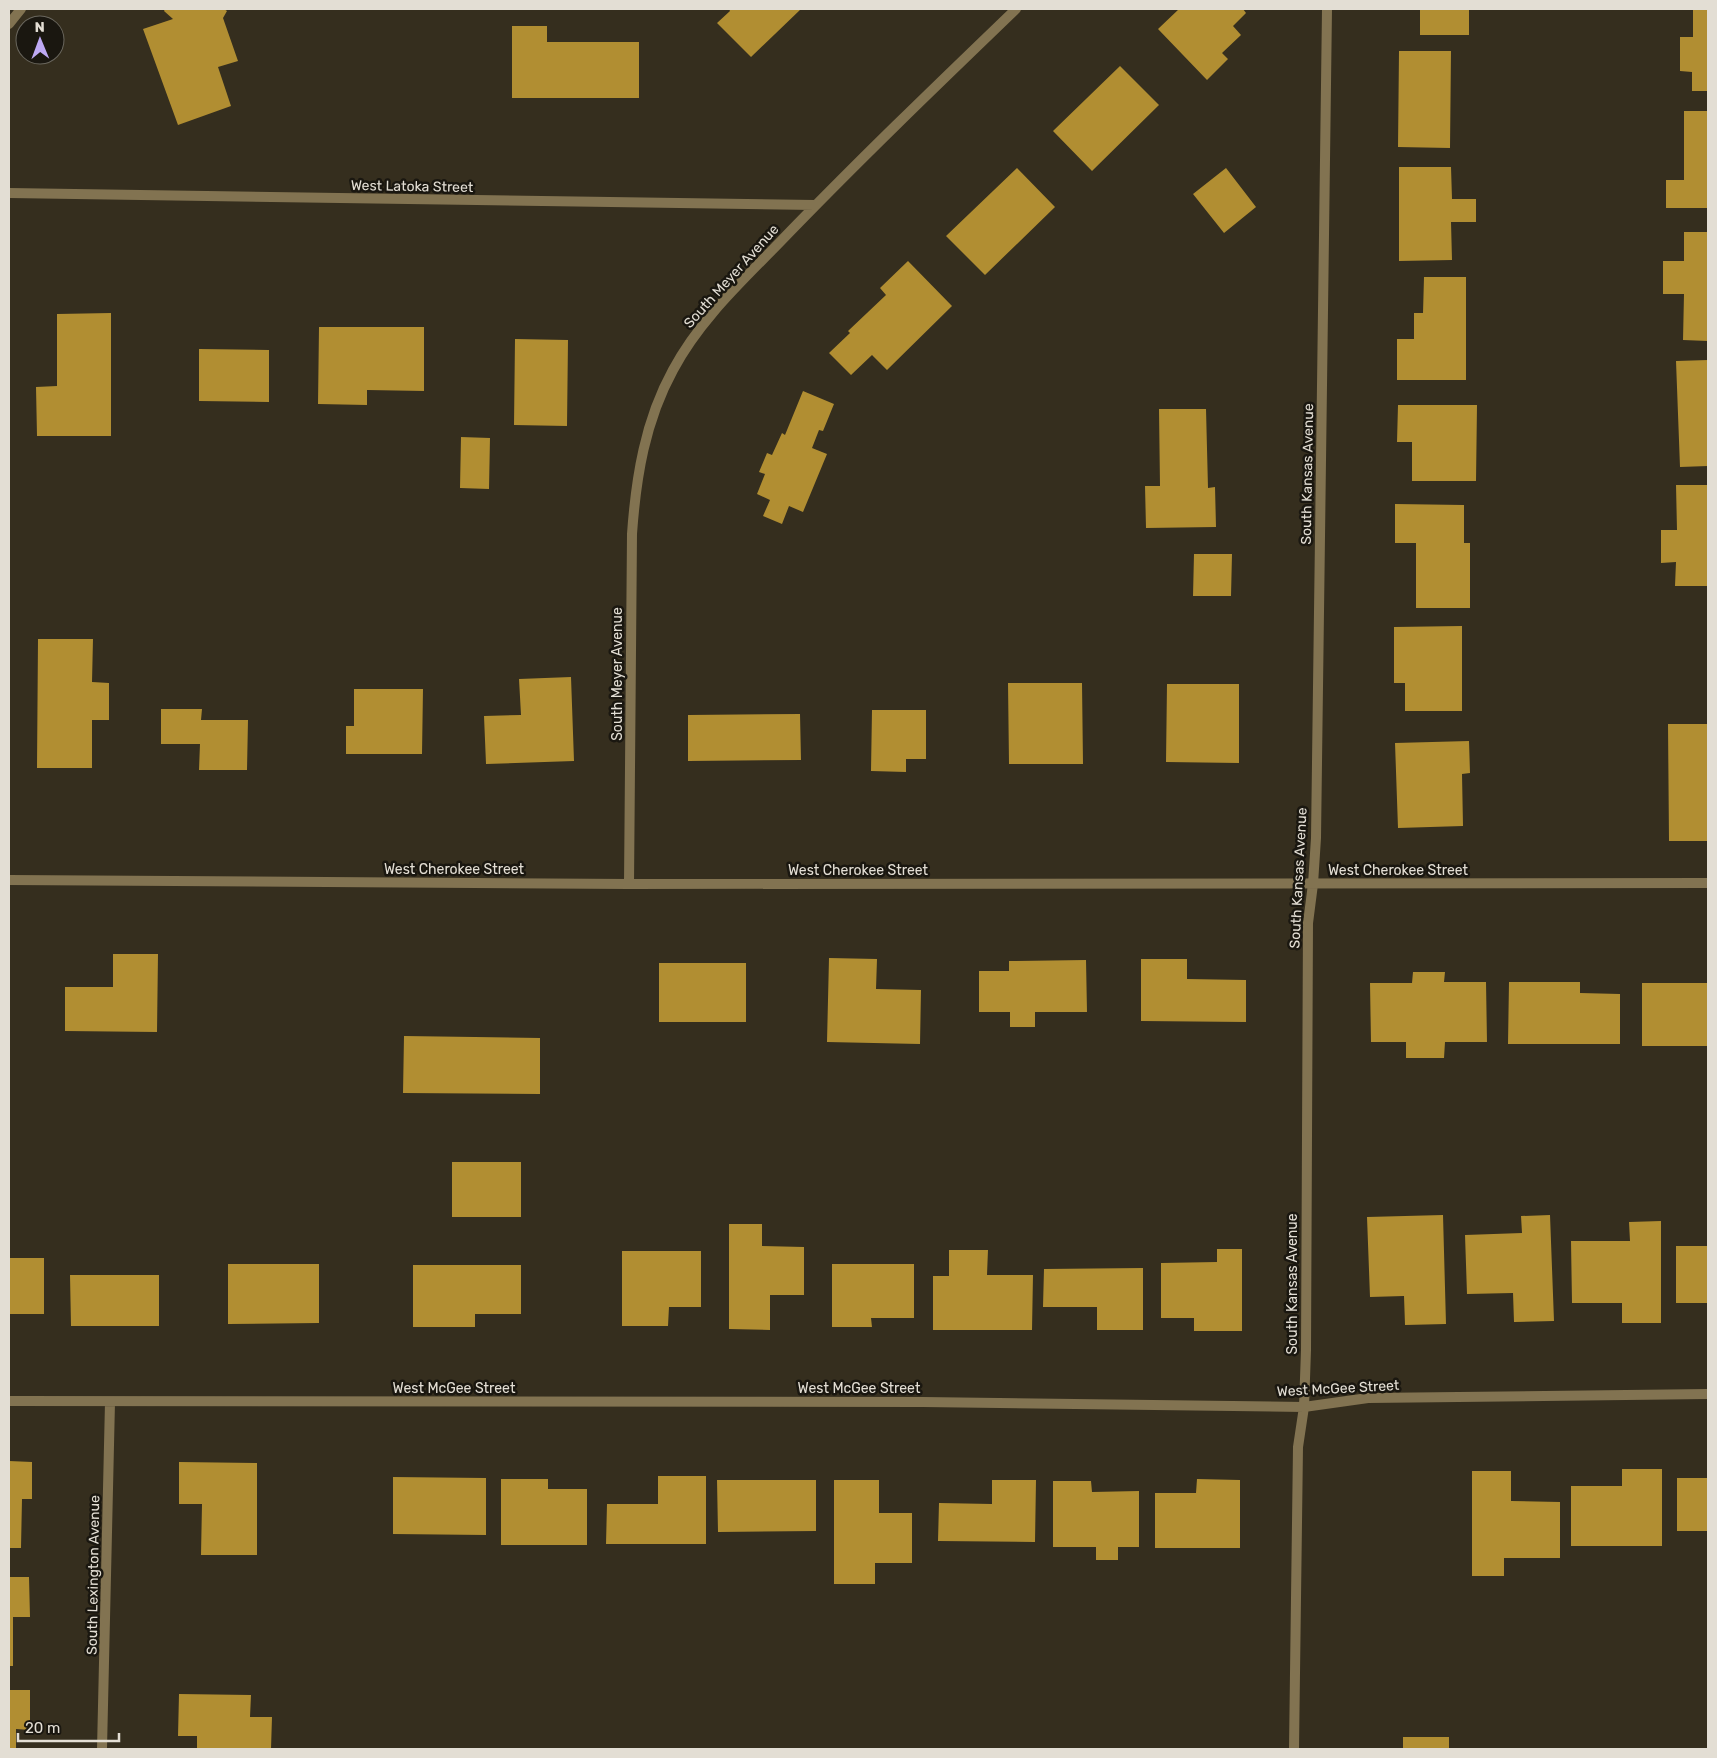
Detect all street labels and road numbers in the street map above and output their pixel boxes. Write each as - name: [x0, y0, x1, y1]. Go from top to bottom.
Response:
- street label: West Latoka Street: [351, 177, 474, 196]
- street label: South Meyer Avenue: [680, 221, 783, 332]
- street label: South Kansas Avenue: [1298, 403, 1317, 545]
- street label: South Meyer Avenue: [609, 607, 626, 741]
- street label: South Kansas Avenue: [1286, 807, 1311, 949]
- street label: West Cherokee Street: [384, 861, 525, 878]
- street label: West Cherokee Street: [788, 862, 929, 879]
- street label: West Cherokee Street: [1328, 862, 1469, 879]
- street label: South Kansas Avenue: [1284, 1213, 1301, 1355]
- street label: West McGee Street: [1276, 1377, 1400, 1400]
- street label: West McGee Street: [393, 1380, 516, 1397]
- street label: West McGee Street: [798, 1380, 921, 1397]
- street label: South Lexington Avenue: [84, 1495, 103, 1655]

